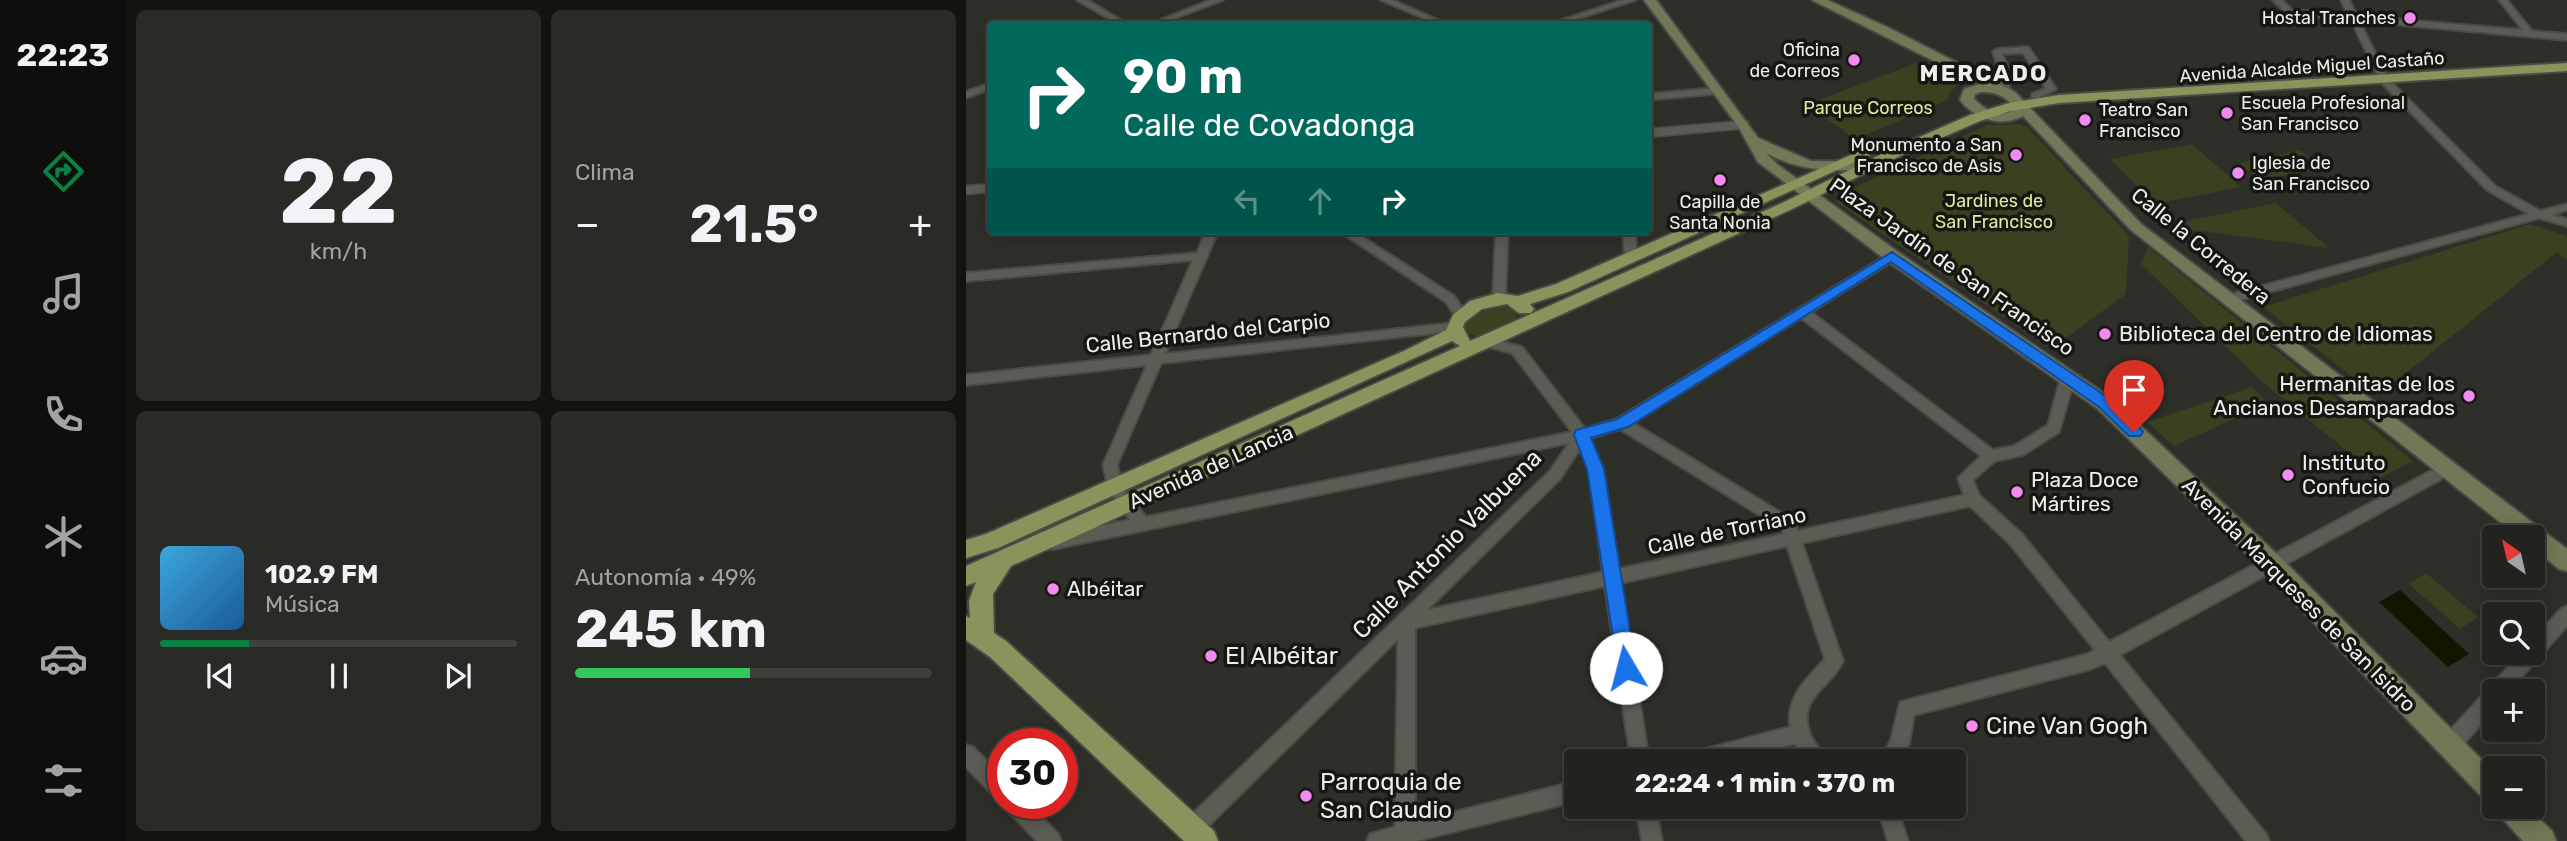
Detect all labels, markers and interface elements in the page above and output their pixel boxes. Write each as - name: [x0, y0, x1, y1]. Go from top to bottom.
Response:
- place label: Hostal Tranches: [2262, 7, 2396, 29]
- marker: Hostal Tranches: [2402, 10, 2418, 26]
- text: 22:23: [17, 36, 109, 74]
- place label: Oficina de Correos: [1749, 39, 1840, 82]
- text: 90 m: [1123, 47, 1243, 105]
- street label: Avenida Alcalde Miguel Castaño: [2179, 47, 2445, 87]
- icon: right: [1008, 49, 1099, 140]
- marker: Oficina de Correos: [1846, 52, 1862, 68]
- district label: MERCADO: [1920, 59, 2048, 87]
- place label: Escuela Profesional San Francisco: [2241, 92, 2405, 135]
- park label: Parque Correos: [1803, 97, 1933, 119]
- place label: Teatro San Francisco: [2099, 99, 2188, 142]
- marker: Escuela Profesional San Francisco: [2219, 105, 2235, 121]
- text: Calle de Covadonga: [1123, 106, 1416, 144]
- marker: Teatro San Francisco: [2077, 112, 2093, 128]
- place label: Monumento a San Francisco de Asis: [1851, 134, 2002, 177]
- text: 22: [279, 137, 398, 245]
- icon: directions: [39, 147, 88, 196]
- marker: Monumento a San Francisco de Asis: [2008, 147, 2024, 163]
- place label: Iglesia de San Francisco: [2252, 152, 2370, 195]
- text: Clima: [575, 158, 635, 186]
- marker: Iglesia de San Francisco: [2230, 165, 2246, 181]
- marker: Capilla de Santa Nonia: [1712, 172, 1728, 188]
- street label: Plaza Jardín de San Francisco: [1825, 172, 2079, 361]
- icon: left: [1228, 182, 1266, 220]
- icon: ahead: [1301, 182, 1339, 220]
- icon: right: [1374, 182, 1412, 220]
- street label: Calle la Corredera: [2127, 182, 2276, 309]
- park label: Jardines de San Francisco: [1935, 190, 2053, 233]
- place label: Capilla de Santa Nonia: [1669, 191, 1771, 234]
- text: 21.5°: [689, 193, 819, 255]
- text: −: [575, 201, 600, 247]
- text: +: [908, 201, 932, 247]
- text: km/h: [310, 237, 367, 265]
- icon: music: [39, 269, 88, 318]
- street label: Calle Bernardo del Carpio: [1084, 307, 1332, 358]
- place label: Biblioteca del Centro de Idiomas: [2119, 321, 2433, 346]
- marker: Biblioteca del Centro de Idiomas: [2097, 326, 2113, 342]
- pin: [2104, 360, 2164, 432]
- icon: arrive: [2115, 371, 2153, 409]
- place label: Hermanitas de los Ancianos Desamparados: [2213, 371, 2455, 420]
- marker: Hermanitas de los Ancianos Desamparados: [2461, 388, 2477, 404]
- icon: phone: [39, 390, 88, 439]
- street label: Avenida de Lancia: [1125, 419, 1297, 514]
- street label: Calle Antonio Valbuena: [1347, 444, 1547, 644]
- place label: Instituto Confucio: [2302, 450, 2390, 499]
- place label: Plaza Doce Mártires: [2031, 467, 2138, 516]
- marker: Instituto Confucio: [2280, 467, 2296, 483]
- street label: Avenida Marqueses de San Isidro: [2177, 472, 2422, 717]
- marker: Plaza Doce Mártires: [2009, 484, 2025, 500]
- street label: Calle de Torriano: [1645, 502, 1808, 559]
- icon: climate: [39, 512, 88, 561]
- north arrow: [2482, 525, 2544, 588]
- map controls: [2482, 525, 2545, 819]
- text: 102.9 FM: [265, 559, 379, 590]
- text: Autonomía · 49%: [575, 563, 756, 591]
- place label: Albéitar: [1067, 576, 1143, 601]
- marker: Albéitar: [1045, 581, 1061, 597]
- text: Música: [265, 590, 340, 618]
- text: 245 km: [575, 598, 767, 660]
- button: search: [2482, 602, 2545, 665]
- position arrow: [1589, 631, 1663, 705]
- icon: car: [39, 634, 88, 683]
- place label: El Albéitar: [1225, 642, 1338, 670]
- marker: El Albéitar: [1203, 648, 1219, 664]
- icon: previous: [201, 657, 239, 695]
- icon: pause: [320, 657, 358, 695]
- icon: next: [439, 657, 477, 695]
- button: +: [2482, 679, 2545, 742]
- place label: Cine Van Gogh: [1986, 712, 2148, 740]
- marker: Cine Van Gogh: [1964, 718, 1980, 734]
- speed limit sign: 30: [987, 728, 1078, 819]
- icon: filters: [39, 756, 88, 805]
- button: −: [2482, 756, 2545, 819]
- place label: Parroquia de San Claudio: [1320, 768, 1462, 824]
- text: 22:24 · 1 min · 370 m: [1635, 768, 1895, 799]
- marker: Parroquia de San Claudio: [1298, 788, 1314, 804]

